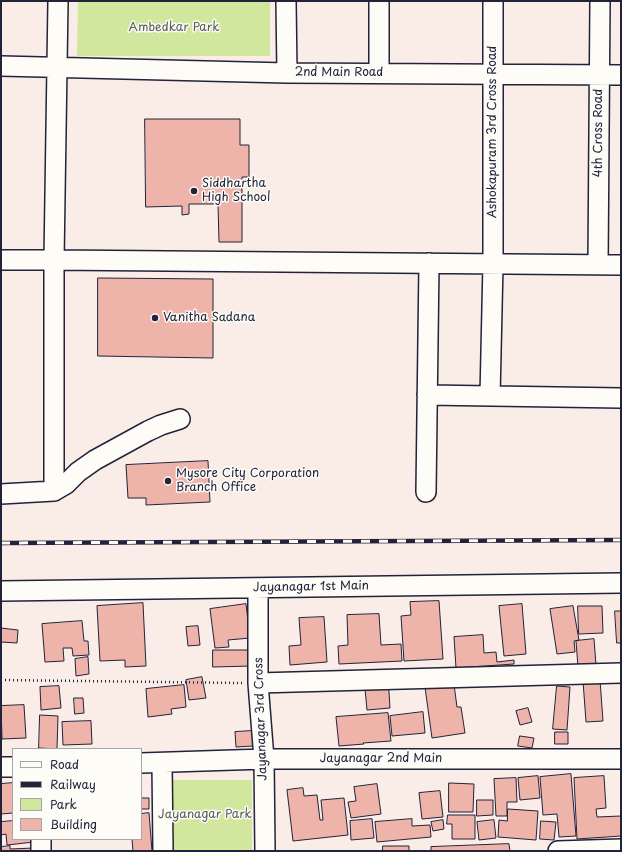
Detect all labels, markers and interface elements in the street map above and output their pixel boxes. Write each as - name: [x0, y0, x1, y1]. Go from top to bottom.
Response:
- park label: Ambedkar Park: [129, 21, 219, 35]
- street label: Ashokapuram 3rd Cross Road: [486, 46, 500, 218]
- street label: 2nd Main Road: [295, 66, 383, 80]
- street label: 4th Cross Road: [592, 89, 606, 177]
- place label: Siddhartha High School: [202, 177, 270, 205]
- marker: Siddhartha High School: [189, 186, 199, 196]
- place label: Vanitha Sadana: [163, 311, 255, 325]
- marker: Vanitha Sadana: [150, 313, 160, 323]
- place label: Mysore City Corporation Branch Office: [176, 467, 319, 495]
- marker: Mysore City Corporation Branch Office: [163, 476, 173, 486]
- street label: Jayanagar 1st Main: [253, 579, 369, 595]
- street label: Jayanagar 3rd Cross: [252, 657, 270, 781]
- legend: [12, 748, 142, 840]
- street label: Jayanagar 2nd Main: [320, 752, 442, 766]
- text: Road: [50, 755, 79, 773]
- text: Railway: [50, 775, 96, 793]
- text: Park: [50, 795, 77, 813]
- park label: Jayanagar Park: [158, 808, 252, 822]
- text: Building: [50, 815, 97, 833]

